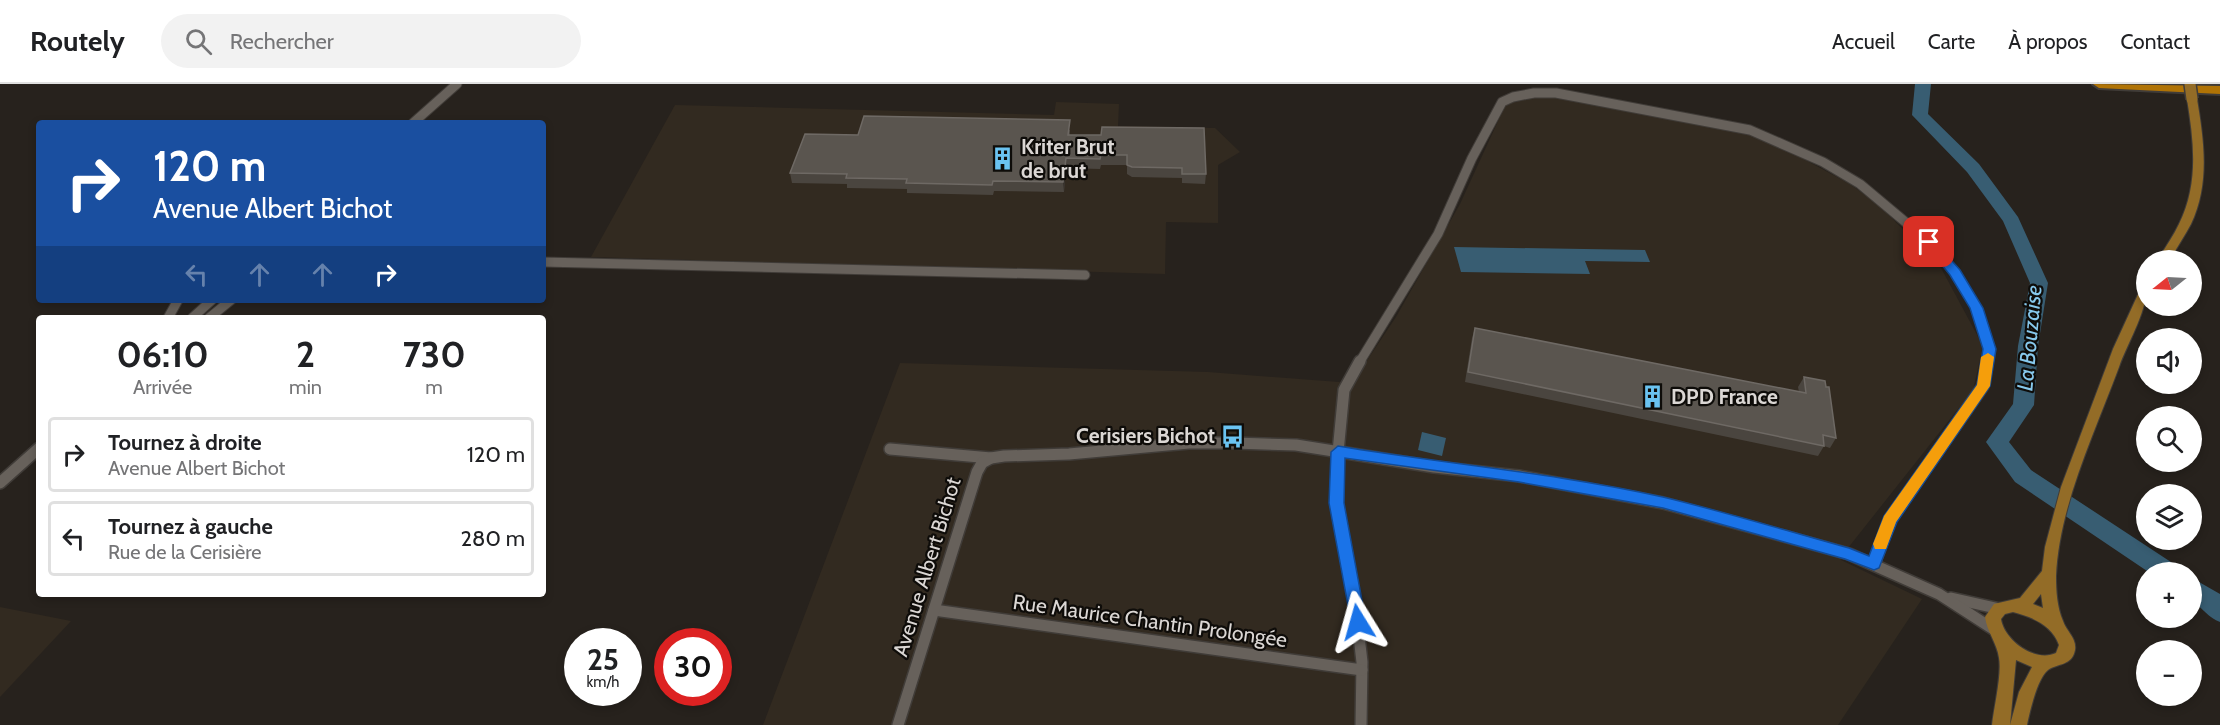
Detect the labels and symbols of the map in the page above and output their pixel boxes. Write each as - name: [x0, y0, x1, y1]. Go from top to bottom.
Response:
- place label: Kriter Brut de brut: [1021, 134, 1115, 183]
- building icon: Kriter Brut de brut: [990, 146, 1016, 172]
- pin: [1903, 216, 1954, 267]
- north arrow: [2136, 250, 2202, 316]
- water label: La Bouzaise: [2011, 284, 2048, 392]
- building icon: DPD France: [1640, 384, 1666, 410]
- place label: DPD France: [1671, 384, 1778, 409]
- place label: Cerisiers Bichot: [1076, 423, 1215, 448]
- bus stop icon: Cerisiers Bichot: [1220, 423, 1246, 449]
- street label: Avenue Albert Bichot: [887, 474, 966, 660]
- street label: Rue Maurice Chantin Prolongée: [1011, 589, 1289, 652]
- position arrow: [1326, 590, 1390, 654]
- speed limit sign: 30: [654, 628, 732, 706]

